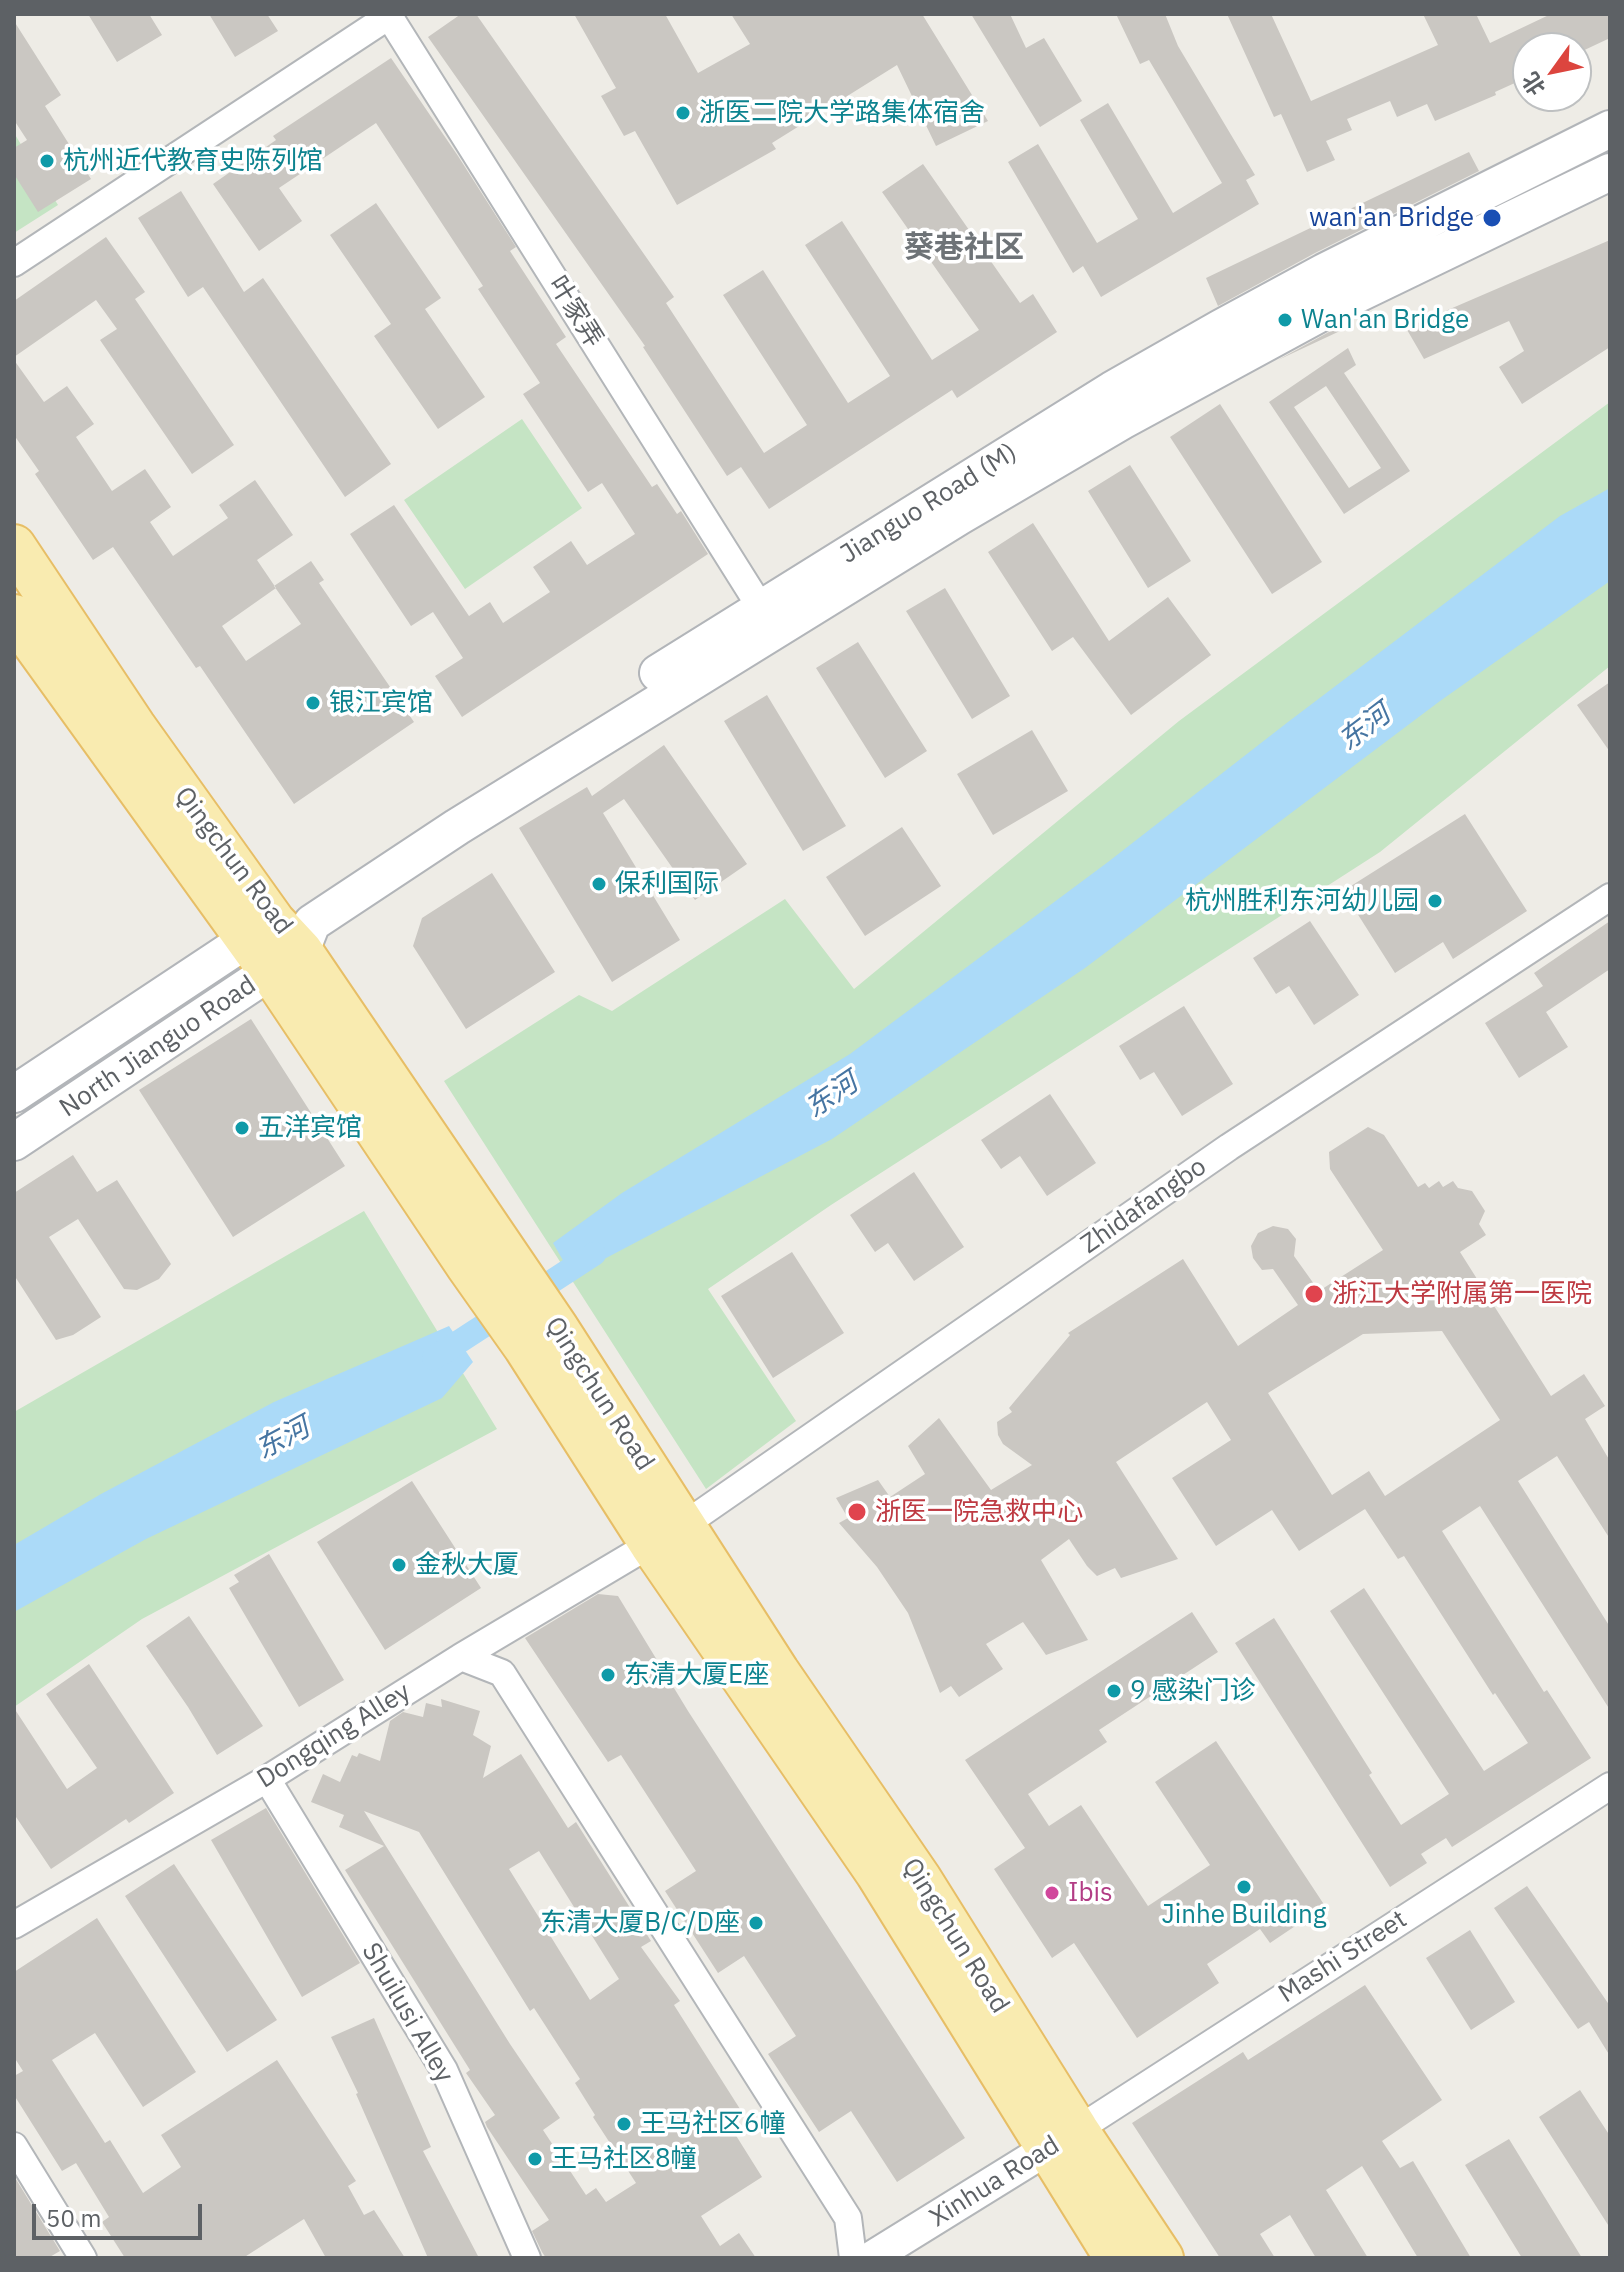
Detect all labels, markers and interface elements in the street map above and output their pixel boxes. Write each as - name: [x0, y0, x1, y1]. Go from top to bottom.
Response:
- north arrow: [1512, 32, 1592, 112]
- text: 北: [1515, 67, 1551, 101]
- place label: 浙医二院大学路集体宿舍: [699, 97, 985, 129]
- marker: 浙医二院大学路集体宿舍: [674, 104, 692, 122]
- place label: 杭州近代教育史陈列馆: [63, 145, 323, 177]
- marker: 杭州近代教育史陈列馆: [38, 152, 56, 170]
- place label: wan'an Bridge: [1309, 202, 1474, 234]
- marker: wan'an Bridge: [1481, 207, 1503, 229]
- district label: 葵巷社区: [904, 230, 1024, 266]
- street label: 叶家弄: [541, 271, 609, 353]
- place label: Wan'an Bridge: [1301, 304, 1469, 336]
- marker: Wan'an Bridge: [1276, 311, 1294, 329]
- street label: Jianguo Road (M): [835, 437, 1023, 571]
- place label: 银江宾馆: [329, 687, 433, 719]
- marker: 银江宾馆: [304, 694, 322, 712]
- water label: 东河: [1333, 698, 1397, 758]
- street label: Qingchun Road: [167, 781, 299, 941]
- place label: 保利国际: [615, 868, 719, 900]
- marker: 保利国际: [590, 875, 608, 893]
- place label: 杭州胜利东河幼儿园: [1185, 885, 1419, 917]
- marker: 杭州胜利东河幼儿园: [1426, 892, 1444, 910]
- street label: North Jianguo Road: [54, 970, 262, 1124]
- water label: 东河: [799, 1066, 865, 1126]
- place label: 五洋宾馆: [258, 1112, 362, 1144]
- marker: 五洋宾馆: [233, 1119, 251, 1137]
- street label: Zhidafangbo: [1075, 1151, 1213, 1261]
- place label: 浙江大学附属第一医院: [1332, 1278, 1592, 1310]
- marker: 浙江大学附属第一医院: [1303, 1283, 1325, 1305]
- street label: Qingchun Road: [538, 1311, 660, 1477]
- water label: 东河: [250, 1411, 316, 1467]
- place label: 浙医一院急救中心: [875, 1496, 1083, 1528]
- marker: 浙医一院急救中心: [846, 1501, 868, 1523]
- place label: 金秋大厦: [415, 1549, 519, 1581]
- marker: 金秋大厦: [390, 1556, 408, 1574]
- place label: 东清大厦E座: [624, 1659, 769, 1691]
- marker: 东清大厦E座: [599, 1666, 617, 1684]
- place label: 9 感染门诊: [1130, 1675, 1256, 1707]
- street label: Dongqing Alley: [252, 1677, 416, 1795]
- marker: 9 感染门诊: [1105, 1682, 1123, 1700]
- street label: Qingchun Road: [895, 1853, 1015, 2019]
- place label: Ibis: [1068, 1877, 1113, 1909]
- marker: Jinhe Building: [1235, 1878, 1253, 1896]
- marker: Ibis: [1043, 1884, 1061, 1902]
- place label: Jinhe Building: [1161, 1899, 1327, 1931]
- street label: Mashi Street: [1273, 1904, 1413, 2010]
- place label: 东清大厦B/C/D座: [540, 1907, 740, 1939]
- marker: 东清大厦B/C/D座: [747, 1914, 765, 1932]
- street label: Shuilusi Alley: [354, 1938, 460, 2088]
- place label: 王马社区6幢: [640, 2108, 786, 2140]
- marker: 王马社区6幢: [615, 2115, 633, 2133]
- street label: Xinhua Road: [925, 2130, 1065, 2234]
- place label: 王马社区8幢: [551, 2143, 697, 2175]
- marker: 王马社区8幢: [526, 2150, 544, 2168]
- scale bar: [36, 2188, 206, 2238]
- text: 50 m: [46, 2202, 101, 2234]

